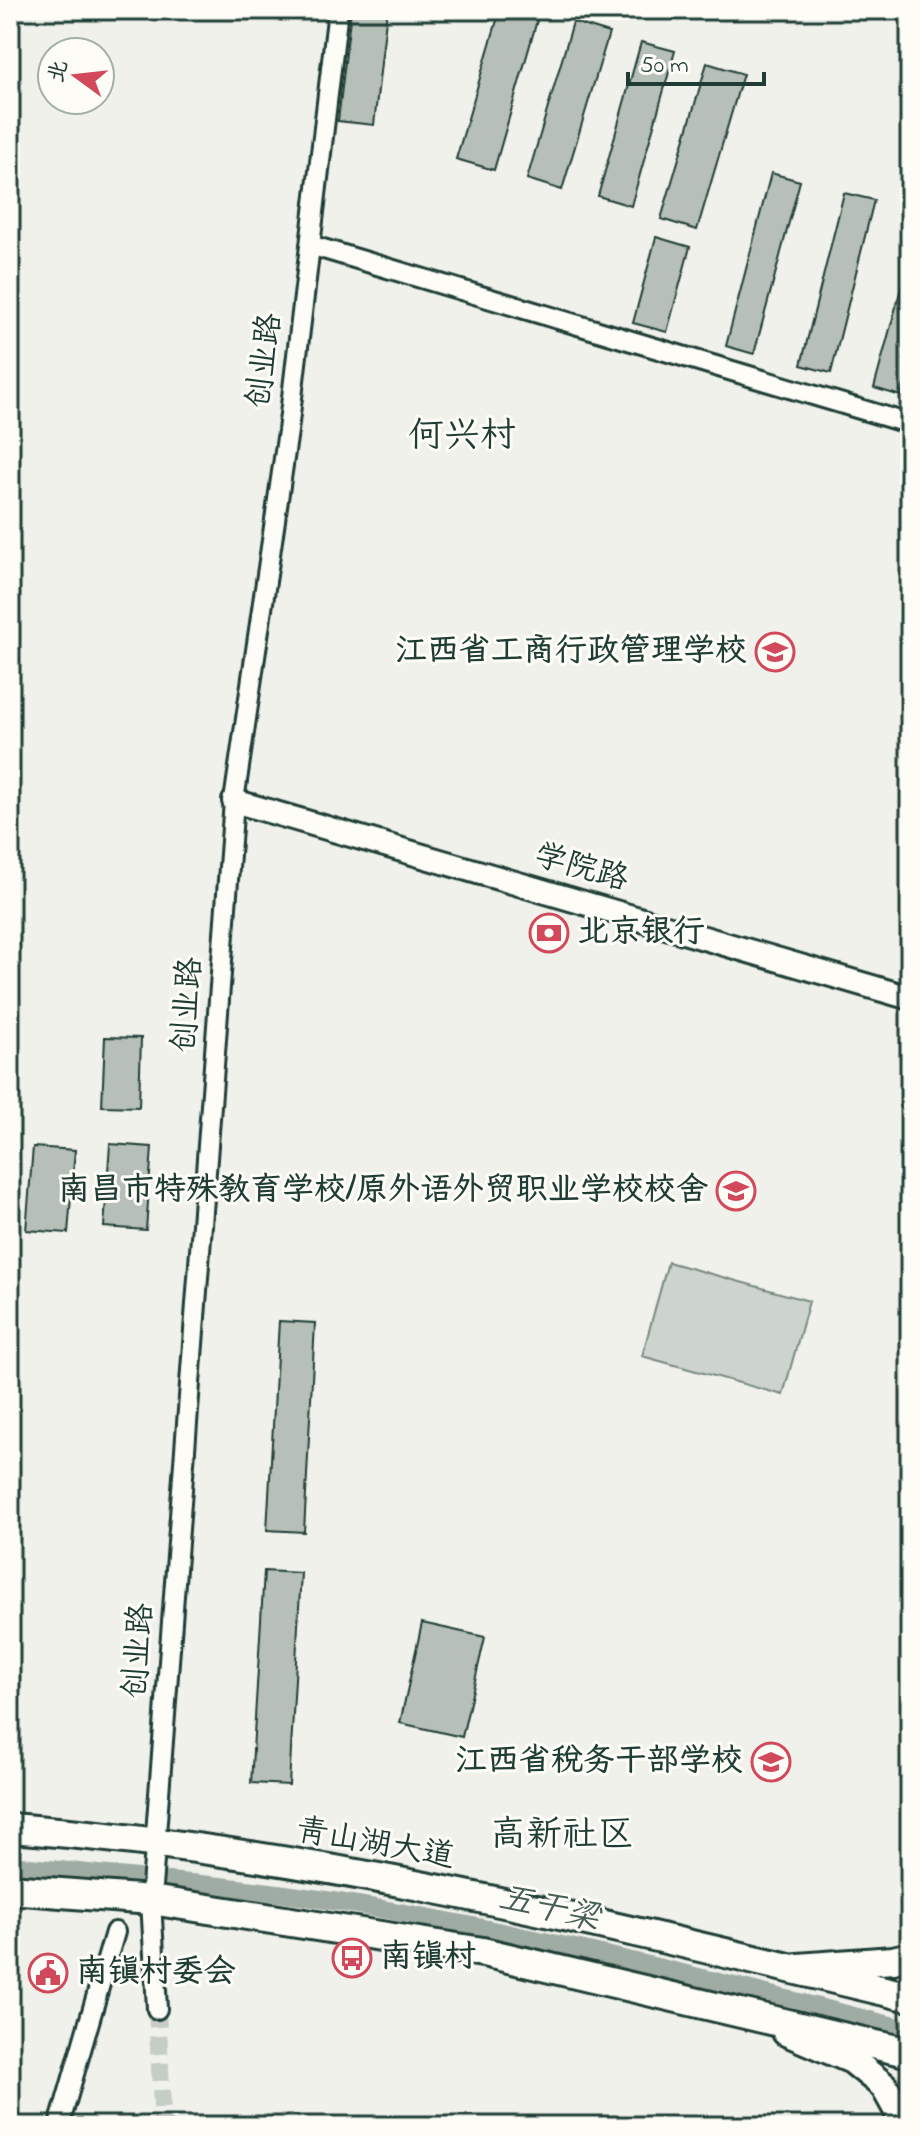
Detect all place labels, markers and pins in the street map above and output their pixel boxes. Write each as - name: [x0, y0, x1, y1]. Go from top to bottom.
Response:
- place label: 江西省工商行政管理学校: [395, 629, 747, 676]
- school or university icon: 江西省工商行政管理学校: [754, 631, 796, 673]
- place label: 北京银行: [577, 910, 705, 957]
- bank icon: 北京银行: [528, 912, 570, 954]
- place label: 南昌市特殊教育学校/原外语外贸职业学校校舍: [58, 1168, 708, 1215]
- school or university icon: 南昌市特殊教育学校/原外语外贸职业学校校舍: [715, 1170, 757, 1212]
- place label: 江西省税务干部学校: [455, 1739, 743, 1786]
- school or university icon: 江西省税务干部学校: [750, 1741, 792, 1783]
- place label: 南镇村: [380, 1935, 476, 1982]
- bus stop icon: 南镇村: [331, 1937, 373, 1979]
- place label: 南镇村委会: [76, 1950, 236, 1997]
- public building icon: 南镇村委会: [27, 1952, 69, 1994]

